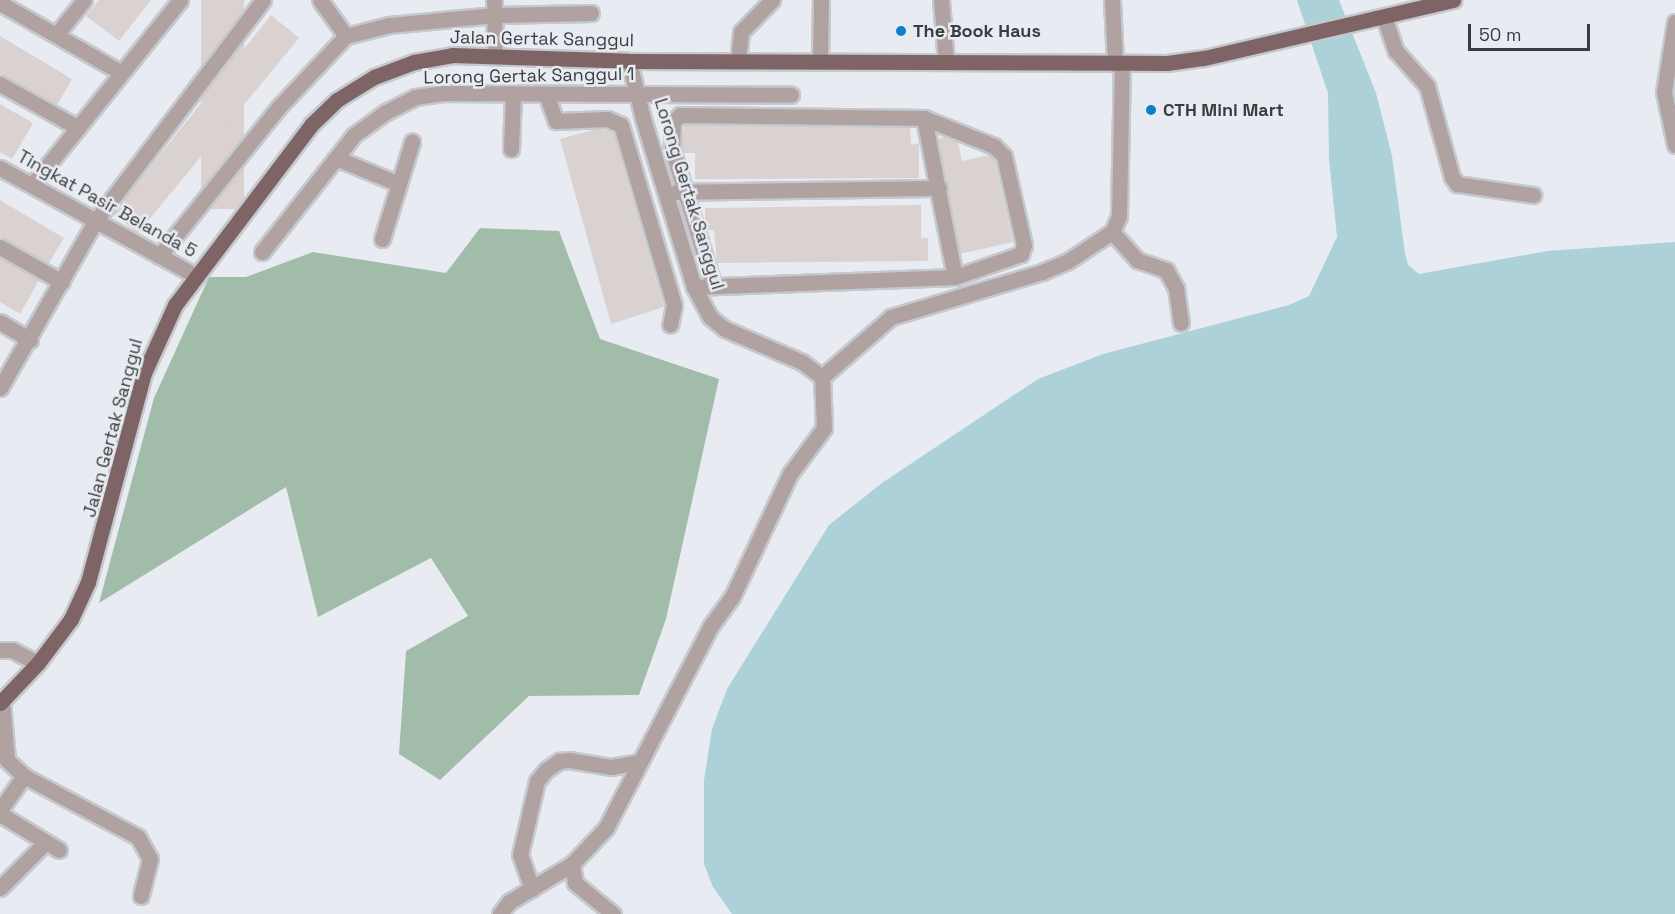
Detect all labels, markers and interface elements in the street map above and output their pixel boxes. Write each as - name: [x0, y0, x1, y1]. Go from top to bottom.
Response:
- scale bar: [1471, 12, 1592, 50]
- place label: The Book Haus: [913, 20, 1041, 42]
- text: 50 m: [1479, 23, 1521, 46]
- marker: The Book Haus: [894, 24, 908, 38]
- street label: Jalan Gertak Sanggul: [450, 27, 634, 51]
- street label: Lorong Gertak Sanggul 1: [423, 63, 635, 89]
- street label: Lorong Gertak Sanggul: [650, 96, 728, 292]
- place label: CTH Mini Mart: [1163, 99, 1284, 121]
- marker: CTH Mini Mart: [1144, 103, 1158, 117]
- street label: Tingkat Pasir Belanda 5: [14, 146, 200, 262]
- street label: Jalan Gertak Sanggul: [79, 336, 147, 520]

